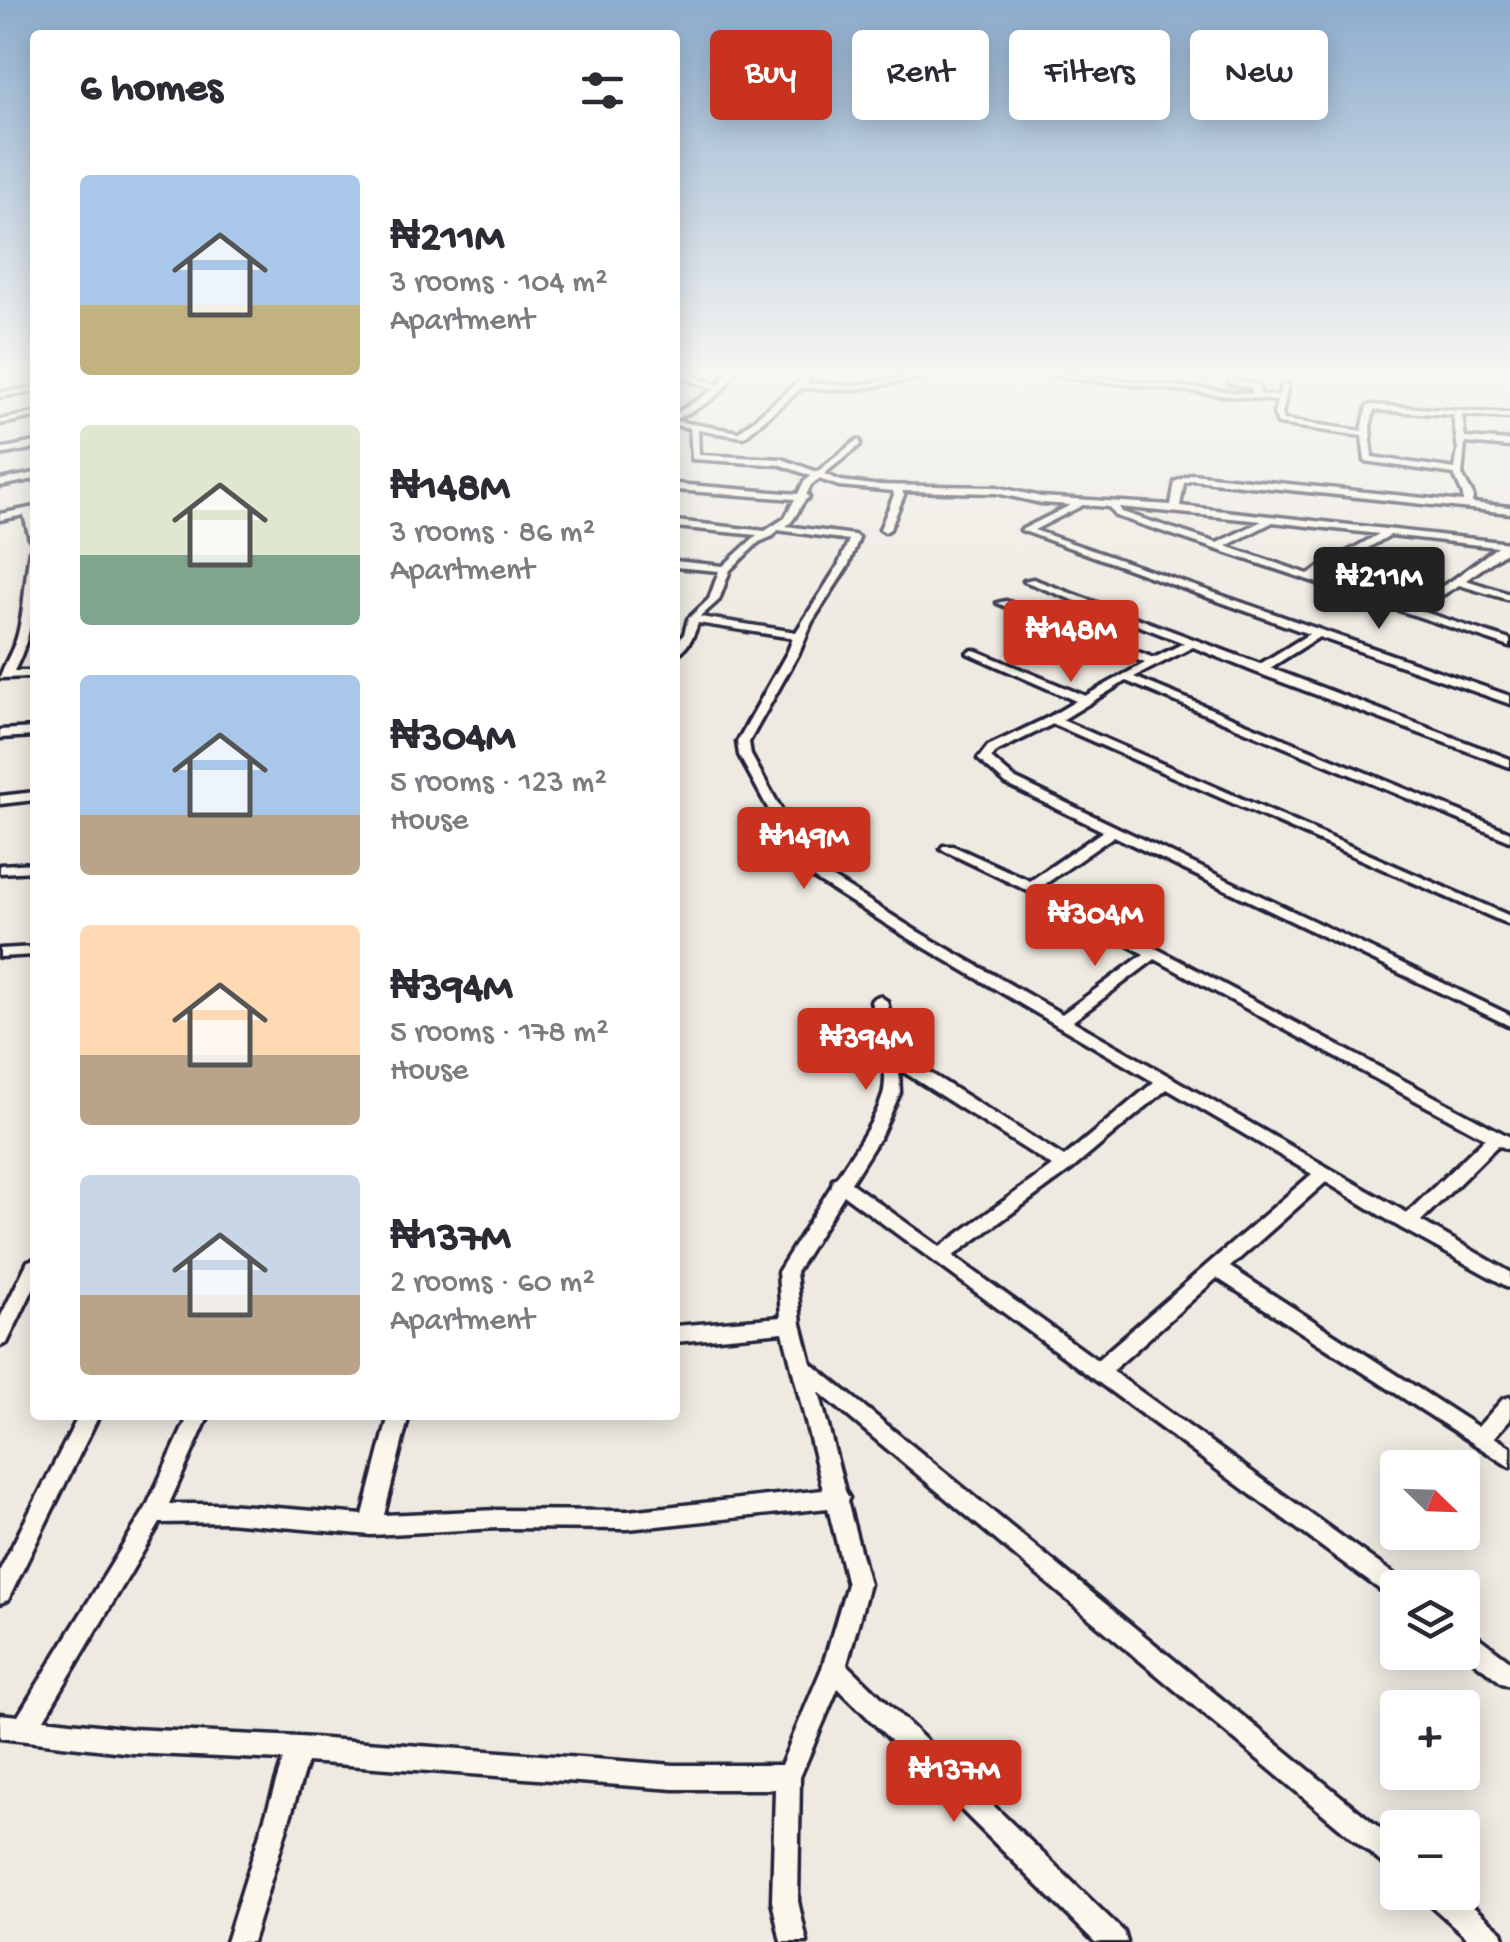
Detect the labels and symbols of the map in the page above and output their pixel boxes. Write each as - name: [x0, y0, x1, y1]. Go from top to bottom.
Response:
- pin: ₦211M: [1309, 547, 1449, 632]
- pin: ₦148M: [1001, 600, 1141, 685]
- pin: ₦149M: [734, 807, 874, 892]
- pin: ₦304M: [1025, 884, 1165, 969]
- pin: ₦394M: [796, 1008, 936, 1093]
- north arrow: [1380, 1450, 1480, 1550]
- pin: ₦137M: [884, 1740, 1024, 1825]

